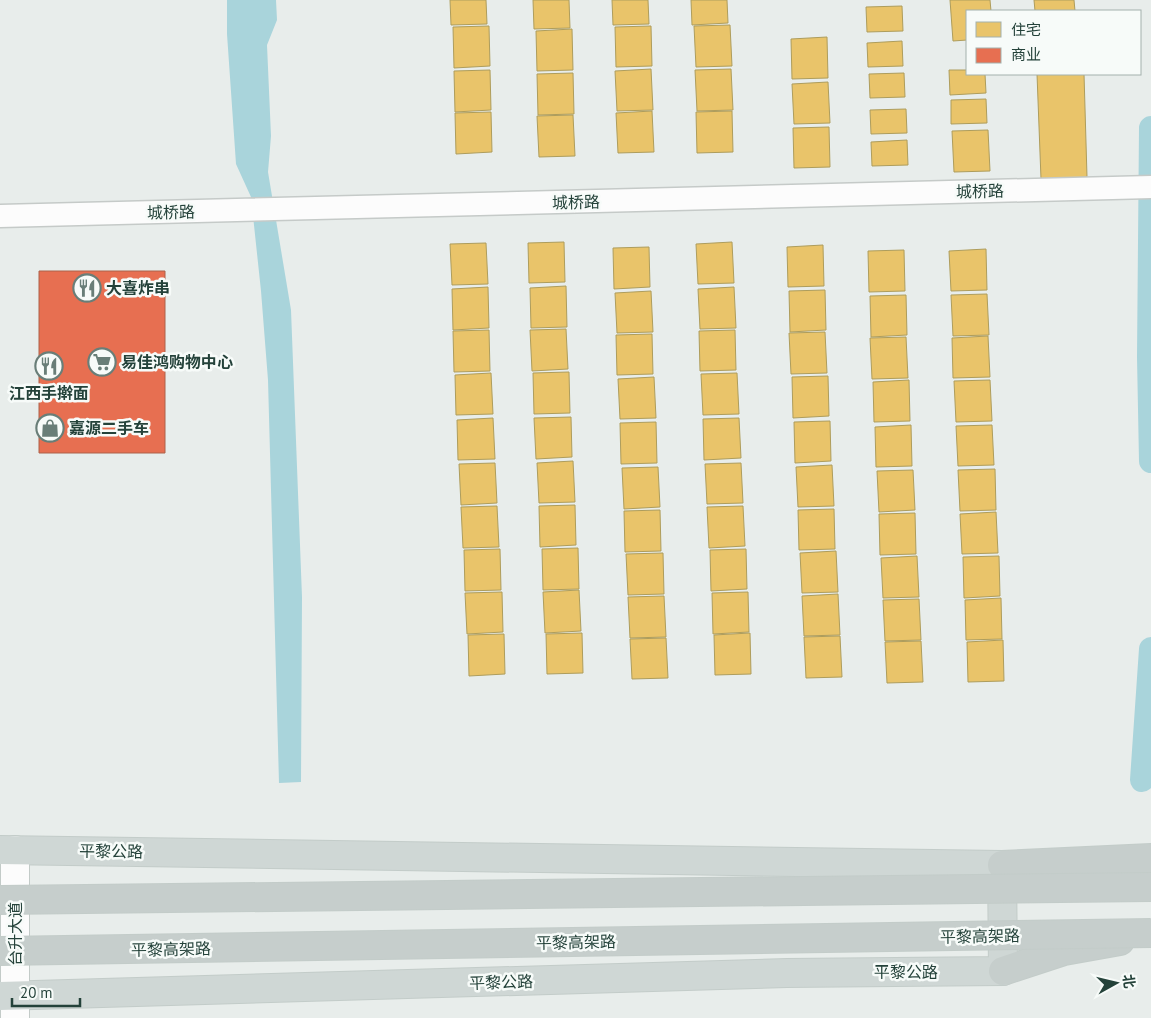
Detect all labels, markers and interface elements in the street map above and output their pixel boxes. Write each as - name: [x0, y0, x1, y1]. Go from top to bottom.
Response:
- legend: [966, 10, 1141, 75]
- text: 住宅: [1011, 20, 1041, 39]
- text: 商业: [1011, 45, 1041, 64]
- street label: 城桥路: [956, 181, 1004, 201]
- street label: 城桥路: [552, 192, 600, 212]
- street label: 城桥路: [147, 202, 195, 222]
- restaurant icon: 大喜炸串: [72, 273, 102, 303]
- place label: 大喜炸串: [106, 278, 170, 298]
- supermarket icon: 易佳鸿购物中心: [87, 347, 117, 377]
- restaurant icon: 江西手擀面: [34, 351, 64, 381]
- place label: 易佳鸿购物中心: [121, 352, 233, 372]
- place label: 江西手擀面: [9, 383, 89, 403]
- shop icon: 嘉源二手车: [35, 413, 65, 443]
- place label: 嘉源二手车: [69, 418, 149, 438]
- street label: 平黎公路: [79, 840, 143, 862]
- street label: 台升大道: [5, 902, 25, 966]
- street label: 平黎高架路: [940, 925, 1020, 947]
- street label: 平黎高架路: [536, 931, 616, 953]
- street label: 平黎高架路: [131, 938, 211, 960]
- north arrow: [1091, 958, 1141, 1008]
- street label: 平黎公路: [874, 962, 938, 982]
- street label: 平黎公路: [469, 971, 533, 993]
- text: 北: [1119, 973, 1139, 989]
- scale bar: [12, 976, 80, 1008]
- text: 20 m: [20, 983, 53, 1002]

